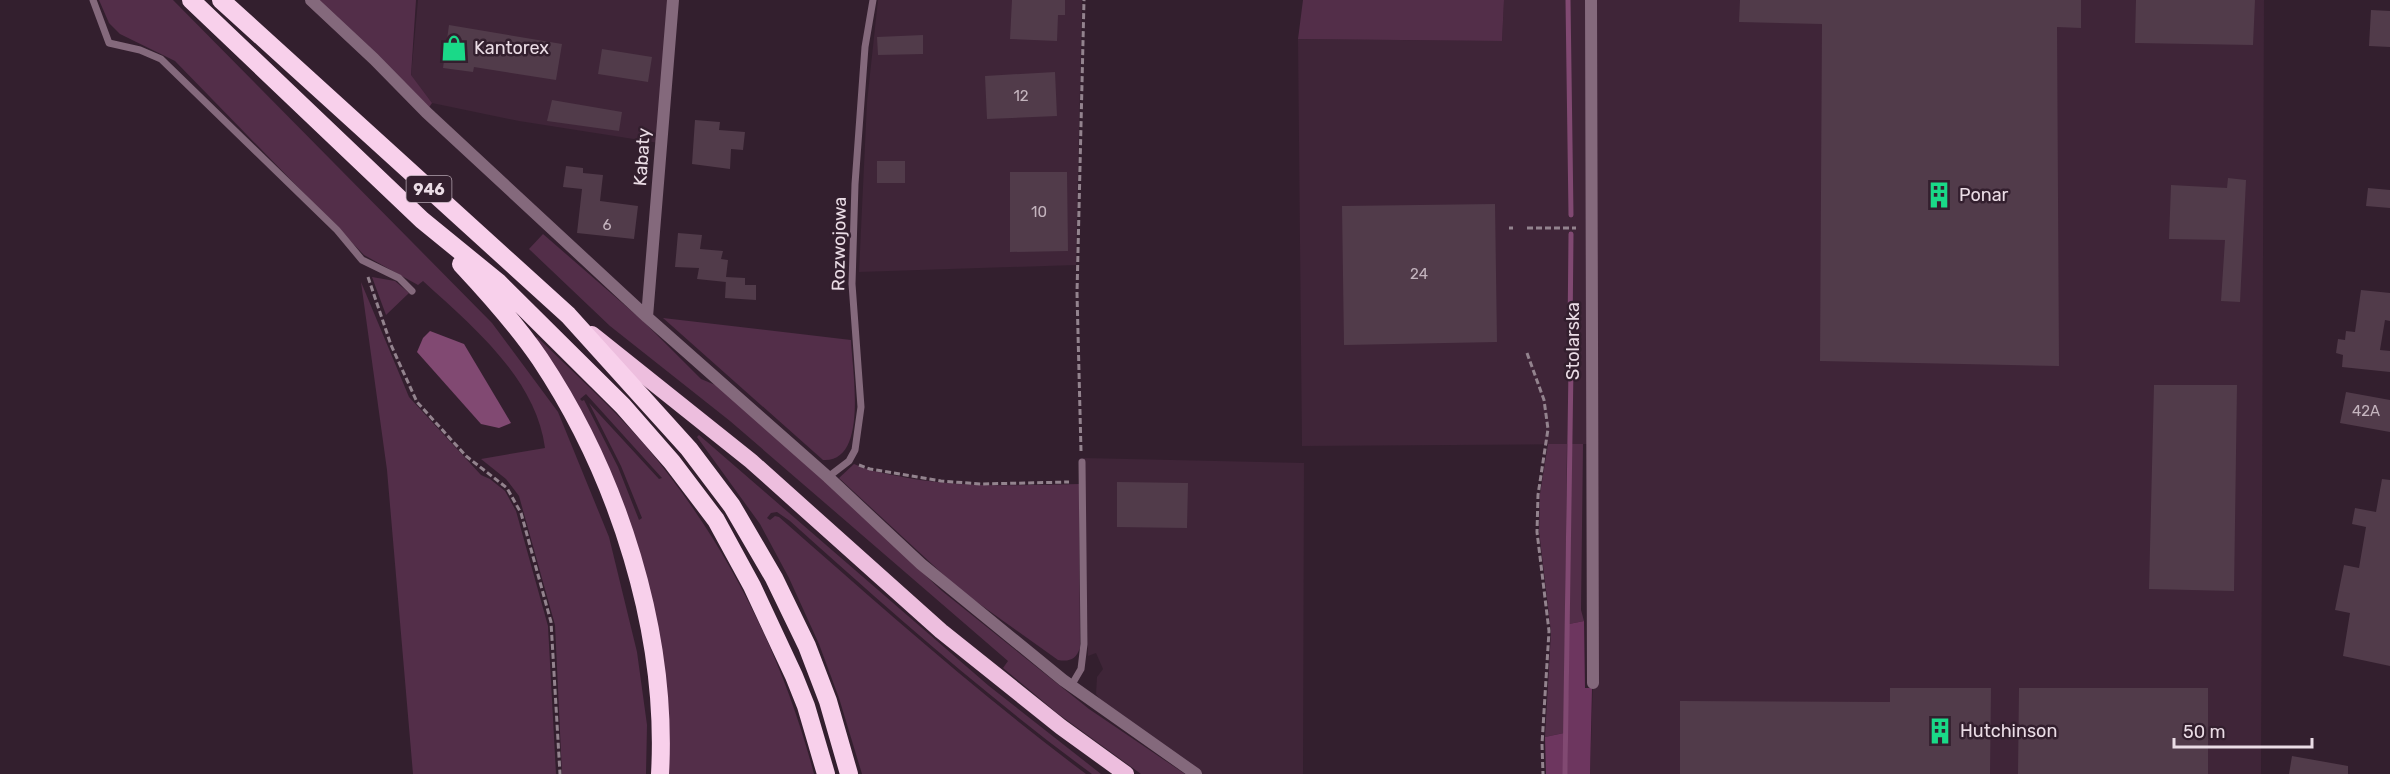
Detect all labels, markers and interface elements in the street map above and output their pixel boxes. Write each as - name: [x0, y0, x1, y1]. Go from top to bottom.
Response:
- shop icon: Kantorex: [439, 33, 469, 63]
- place label: Kantorex: [474, 37, 549, 59]
- house number: 12: [1013, 87, 1029, 105]
- street label: Kabaty: [629, 127, 655, 187]
- road number: 946: [406, 176, 452, 202]
- building icon: Ponar: [1924, 180, 1954, 210]
- place label: Ponar: [1959, 184, 2009, 206]
- street label: Rozwojowa: [827, 197, 851, 291]
- house number: 10: [1031, 203, 1047, 221]
- house number: 6: [602, 216, 612, 234]
- house number: 24: [1410, 265, 1428, 283]
- street label: Stolarska: [1562, 302, 1584, 380]
- house number: 42A: [2352, 402, 2380, 420]
- scale bar: [2174, 711, 2312, 749]
- building icon: Hutchinson: [1925, 716, 1955, 746]
- place label: Hutchinson: [1960, 720, 2057, 742]
- text: 50 m: [2183, 721, 2226, 743]

